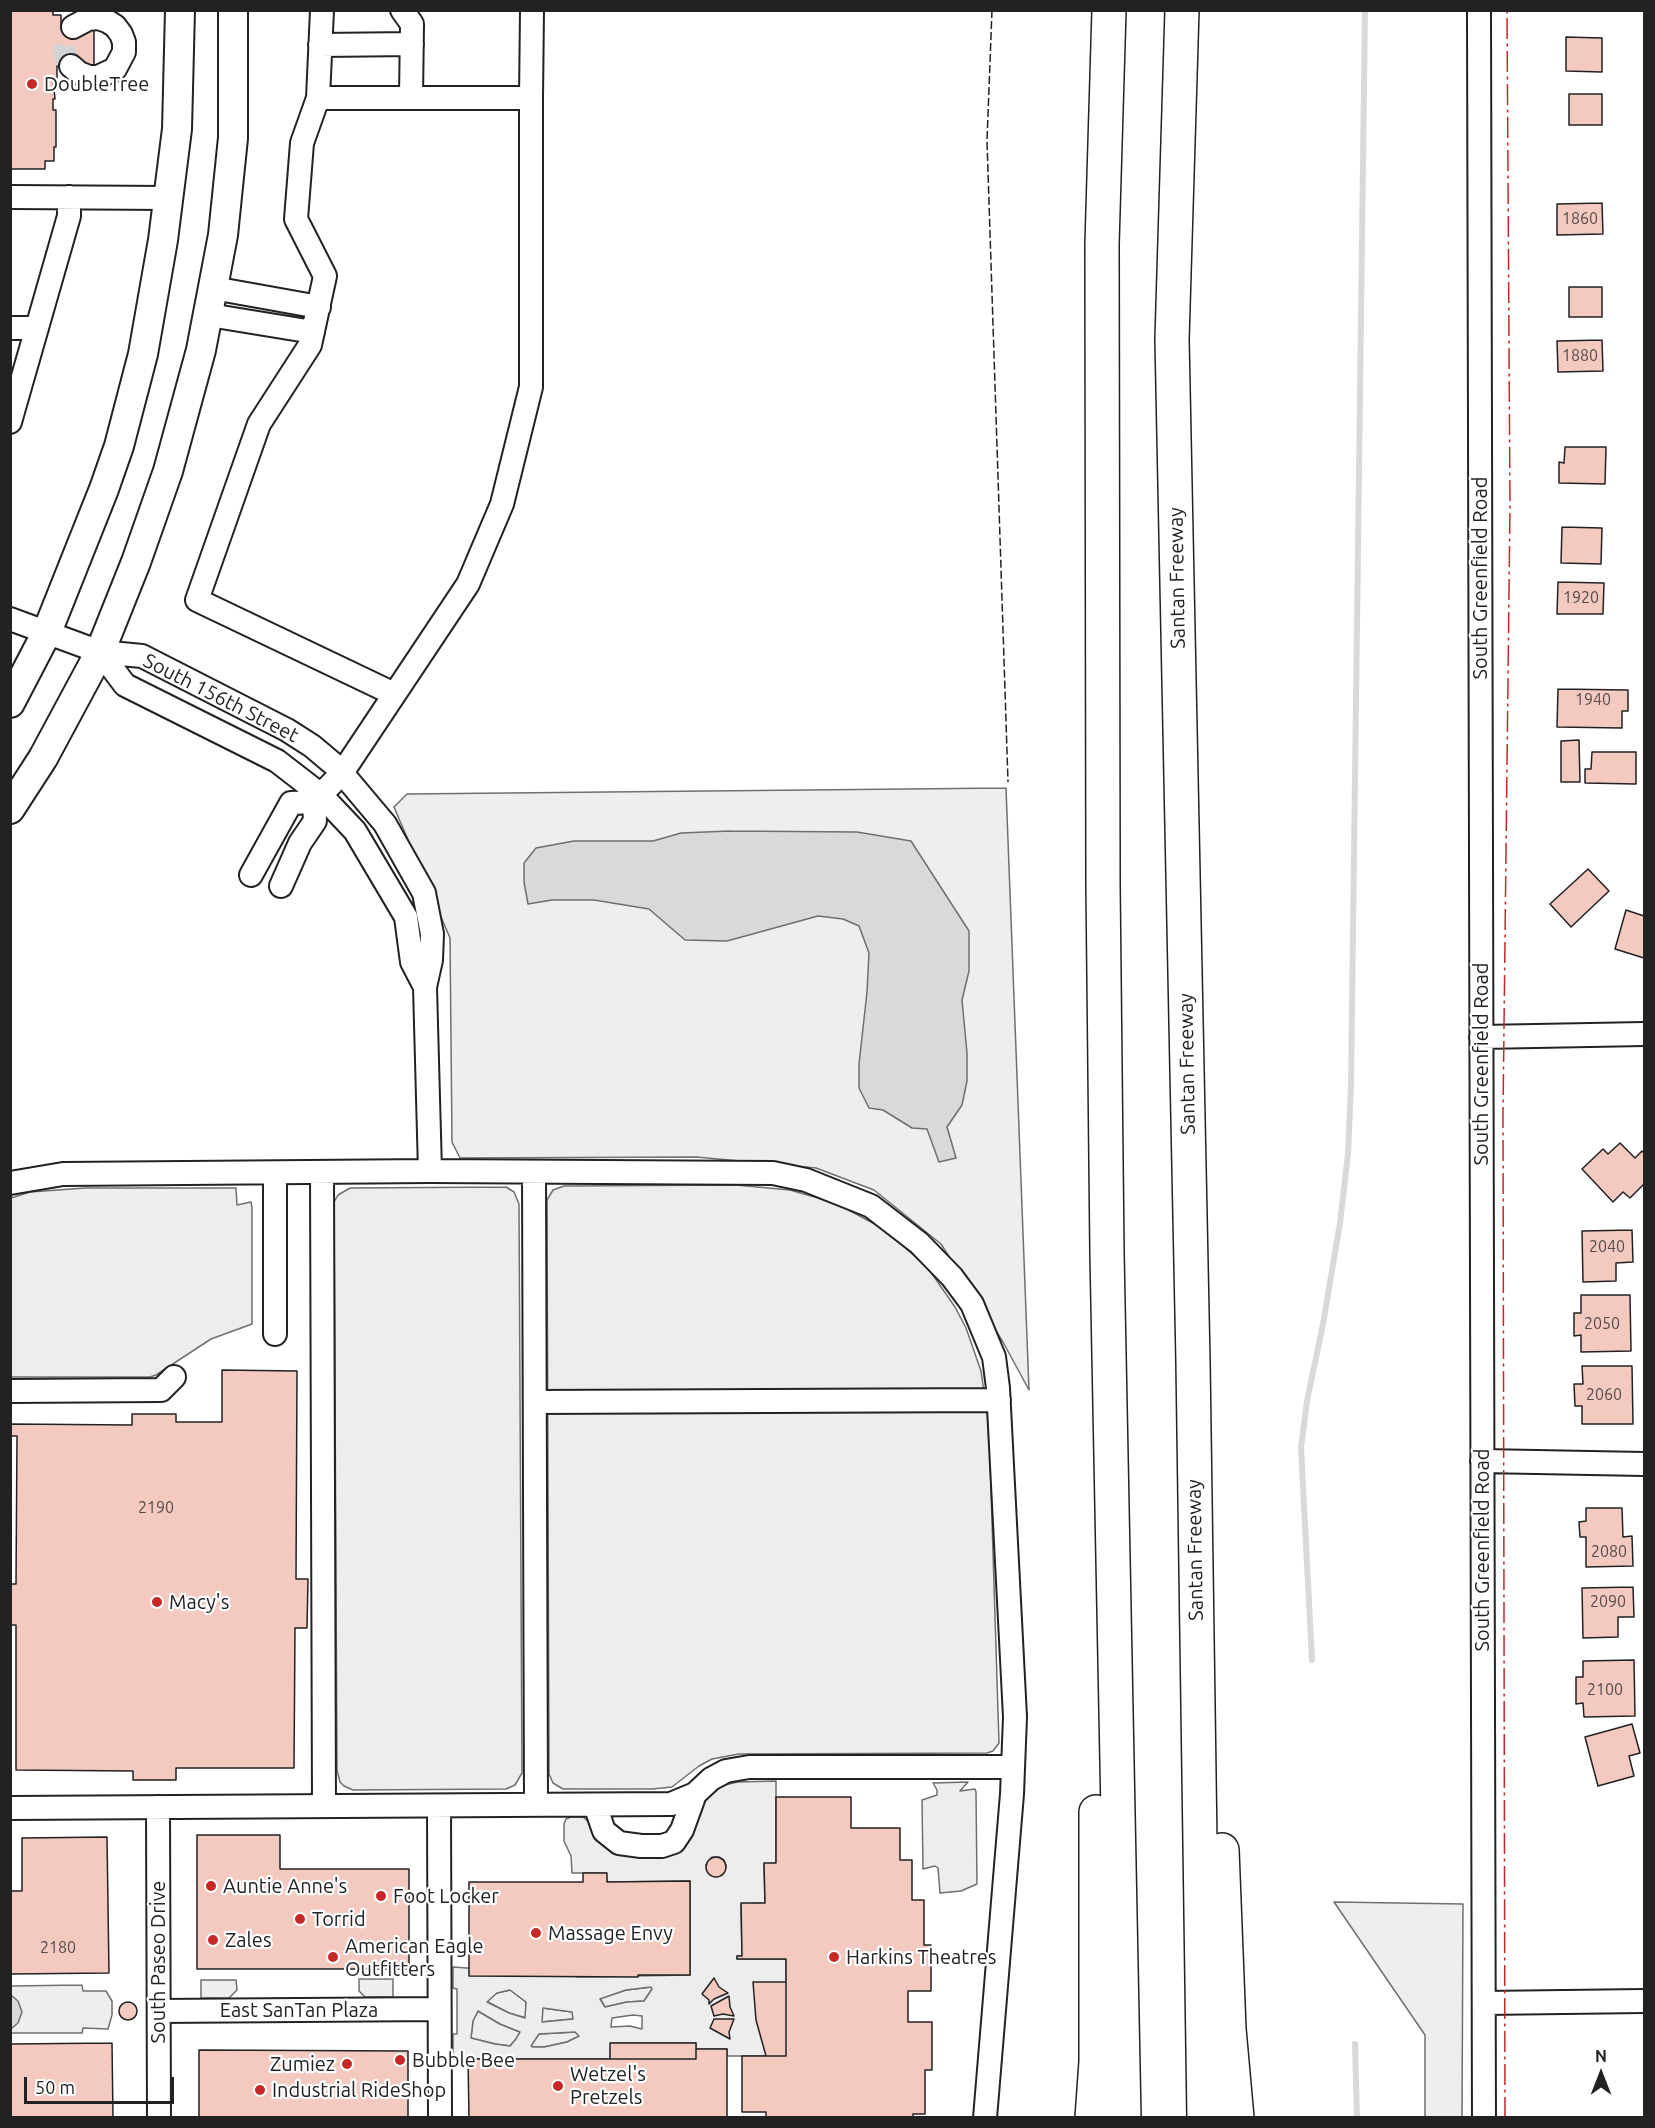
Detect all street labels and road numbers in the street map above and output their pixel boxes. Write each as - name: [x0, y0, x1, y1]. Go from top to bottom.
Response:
- street label: South Greenfield Road: [1468, 477, 1492, 679]
- street label: Santan Freeway: [1164, 507, 1190, 649]
- street label: South 156th Street: [139, 648, 303, 748]
- street label: South Greenfield Road: [1469, 963, 1493, 1165]
- street label: Santan Freeway: [1174, 993, 1200, 1135]
- street label: South Greenfield Road: [1470, 1449, 1494, 1651]
- street label: Santan Freeway: [1182, 1479, 1208, 1621]
- street label: South Paseo Drive: [146, 1881, 170, 2043]
- street label: East SanTan Plaza: [220, 1998, 378, 2022]

